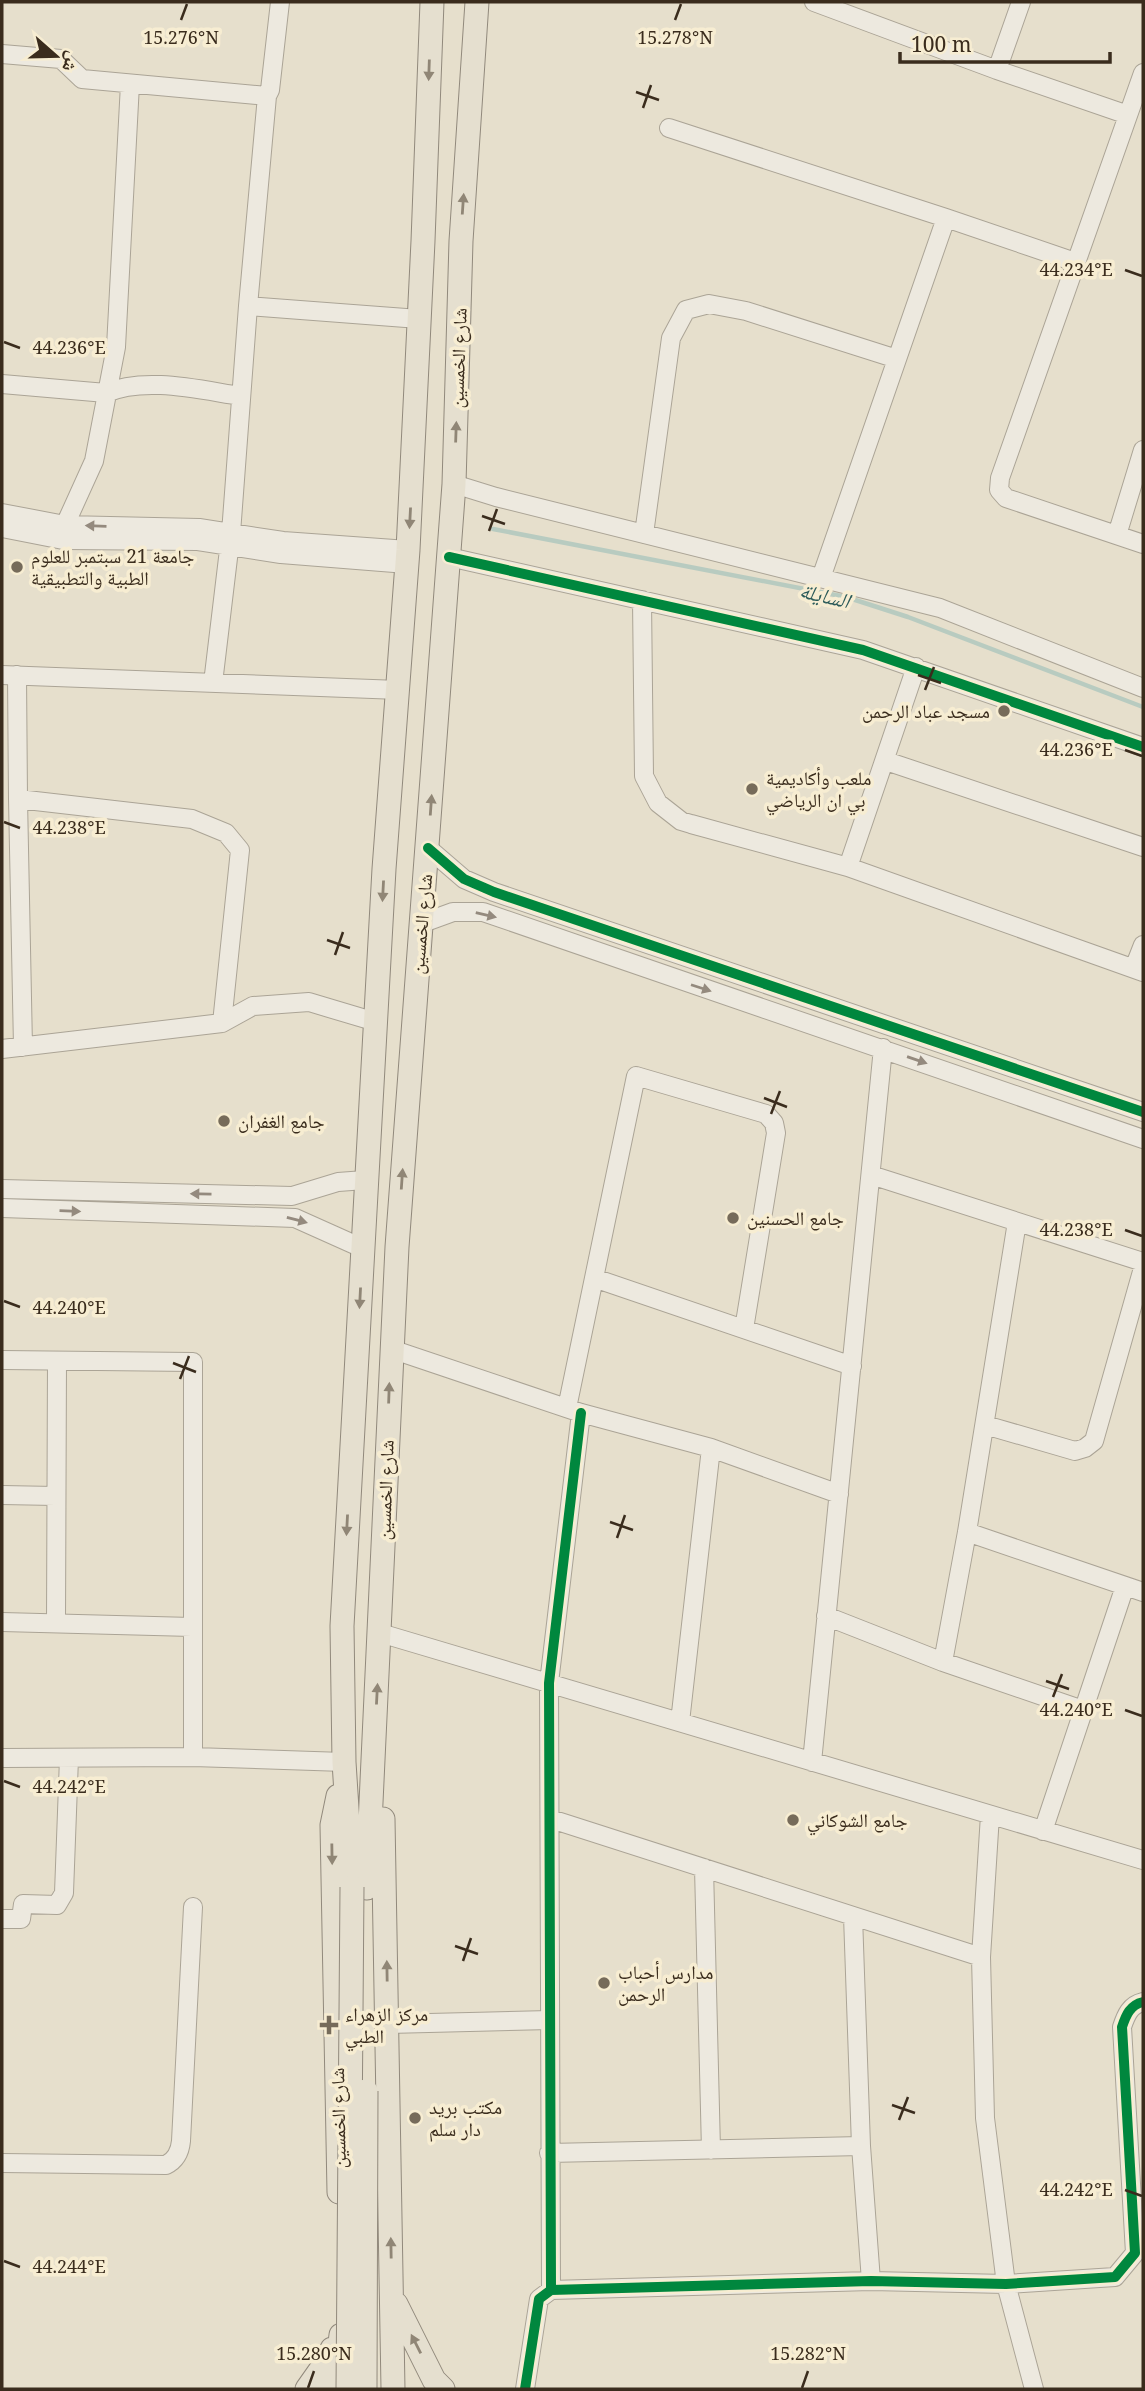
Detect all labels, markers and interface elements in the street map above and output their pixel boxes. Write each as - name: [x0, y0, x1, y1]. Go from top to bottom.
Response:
- north arrow: [21, 21, 91, 91]
- scale bar: [900, 21, 1110, 65]
- text: 15.276°N: [143, 25, 219, 49]
- text: 15.278°N: [637, 25, 713, 49]
- text: 100 m: [911, 30, 972, 58]
- text: ش: [56, 48, 88, 76]
- one-way arrow: [424, 59, 435, 81]
- one-way arrow: [458, 193, 469, 215]
- text: 44.234°E: [1039, 257, 1113, 281]
- street label: شارع الخمسين: [443, 307, 473, 409]
- text: 44.236°E: [32, 335, 106, 359]
- one-way arrow: [450, 421, 461, 443]
- one-way arrow: [404, 507, 415, 529]
- one-way arrow: [85, 520, 107, 531]
- place label: جامعة 21 سبتمبر للعلوم الطبية والتطبيقية: [31, 543, 194, 591]
- marker: جامعة 21 سبتمبر للعلوم الطبية والتطبيقية: [9, 559, 25, 575]
- water label: السايلة: [797, 576, 855, 615]
- place label: مسجد عباد الرحمن: [862, 698, 990, 724]
- marker: مسجد عباد الرحمن: [996, 703, 1012, 719]
- text: 44.236°E: [1039, 737, 1113, 761]
- place label: ملعب وأكاديمية بي ان الرياضي: [766, 765, 871, 816]
- marker: ملعب وأكاديمية بي ان الرياضي: [744, 781, 760, 797]
- one-way arrow: [426, 794, 437, 816]
- text: 44.238°E: [32, 815, 106, 839]
- street label: شارع الخمسين: [404, 873, 438, 975]
- one-way arrow: [377, 880, 388, 902]
- one-way arrow: [475, 910, 497, 921]
- one-way arrow: [691, 983, 712, 994]
- one-way arrow: [906, 1055, 927, 1066]
- place label: جامع الغفران: [238, 1108, 325, 1134]
- marker: جامع الغفران: [216, 1113, 232, 1129]
- one-way arrow: [396, 1168, 407, 1190]
- one-way arrow: [190, 1188, 212, 1200]
- one-way arrow: [59, 1205, 81, 1216]
- place label: جامع الحسنين: [747, 1205, 844, 1231]
- marker: جامع الحسنين: [725, 1210, 741, 1226]
- one-way arrow: [286, 1215, 308, 1226]
- text: 44.238°E: [1039, 1217, 1113, 1241]
- one-way arrow: [354, 1287, 365, 1309]
- text: 44.240°E: [32, 1295, 106, 1319]
- one-way arrow: [384, 1382, 395, 1404]
- street label: شارع الخمسين: [370, 1439, 400, 1541]
- one-way arrow: [342, 1514, 353, 1536]
- one-way arrow: [371, 1683, 382, 1705]
- text: 44.240°E: [1039, 1697, 1113, 1721]
- text: 44.242°E: [32, 1774, 106, 1798]
- place label: جامع الشوكاني: [807, 1807, 908, 1836]
- marker: جامع الشوكاني: [785, 1812, 801, 1828]
- one-way arrow: [327, 1843, 338, 1865]
- place label: مدارس أحباب الرحمن: [618, 1959, 713, 2007]
- one-way arrow: [381, 1960, 393, 1982]
- marker: مدارس أحباب الرحمن: [596, 1975, 612, 1991]
- place label: مركز الزهراء الطبي: [345, 2001, 428, 2052]
- marker: مركز الزهراء الطبي: [319, 2015, 339, 2035]
- street label: شارع الخمسين: [324, 2067, 352, 2169]
- place label: مكتب بريد دار سلم: [429, 2094, 502, 2142]
- marker: مكتب بريد دار سلم: [407, 2110, 423, 2126]
- text: 44.242°E: [1039, 2177, 1113, 2201]
- one-way arrow: [386, 2236, 397, 2258]
- text: 44.244°E: [32, 2254, 106, 2278]
- one-way arrow: [410, 2334, 421, 2354]
- text: 15.280°N: [276, 2341, 352, 2365]
- text: 15.282°N: [770, 2341, 846, 2365]

